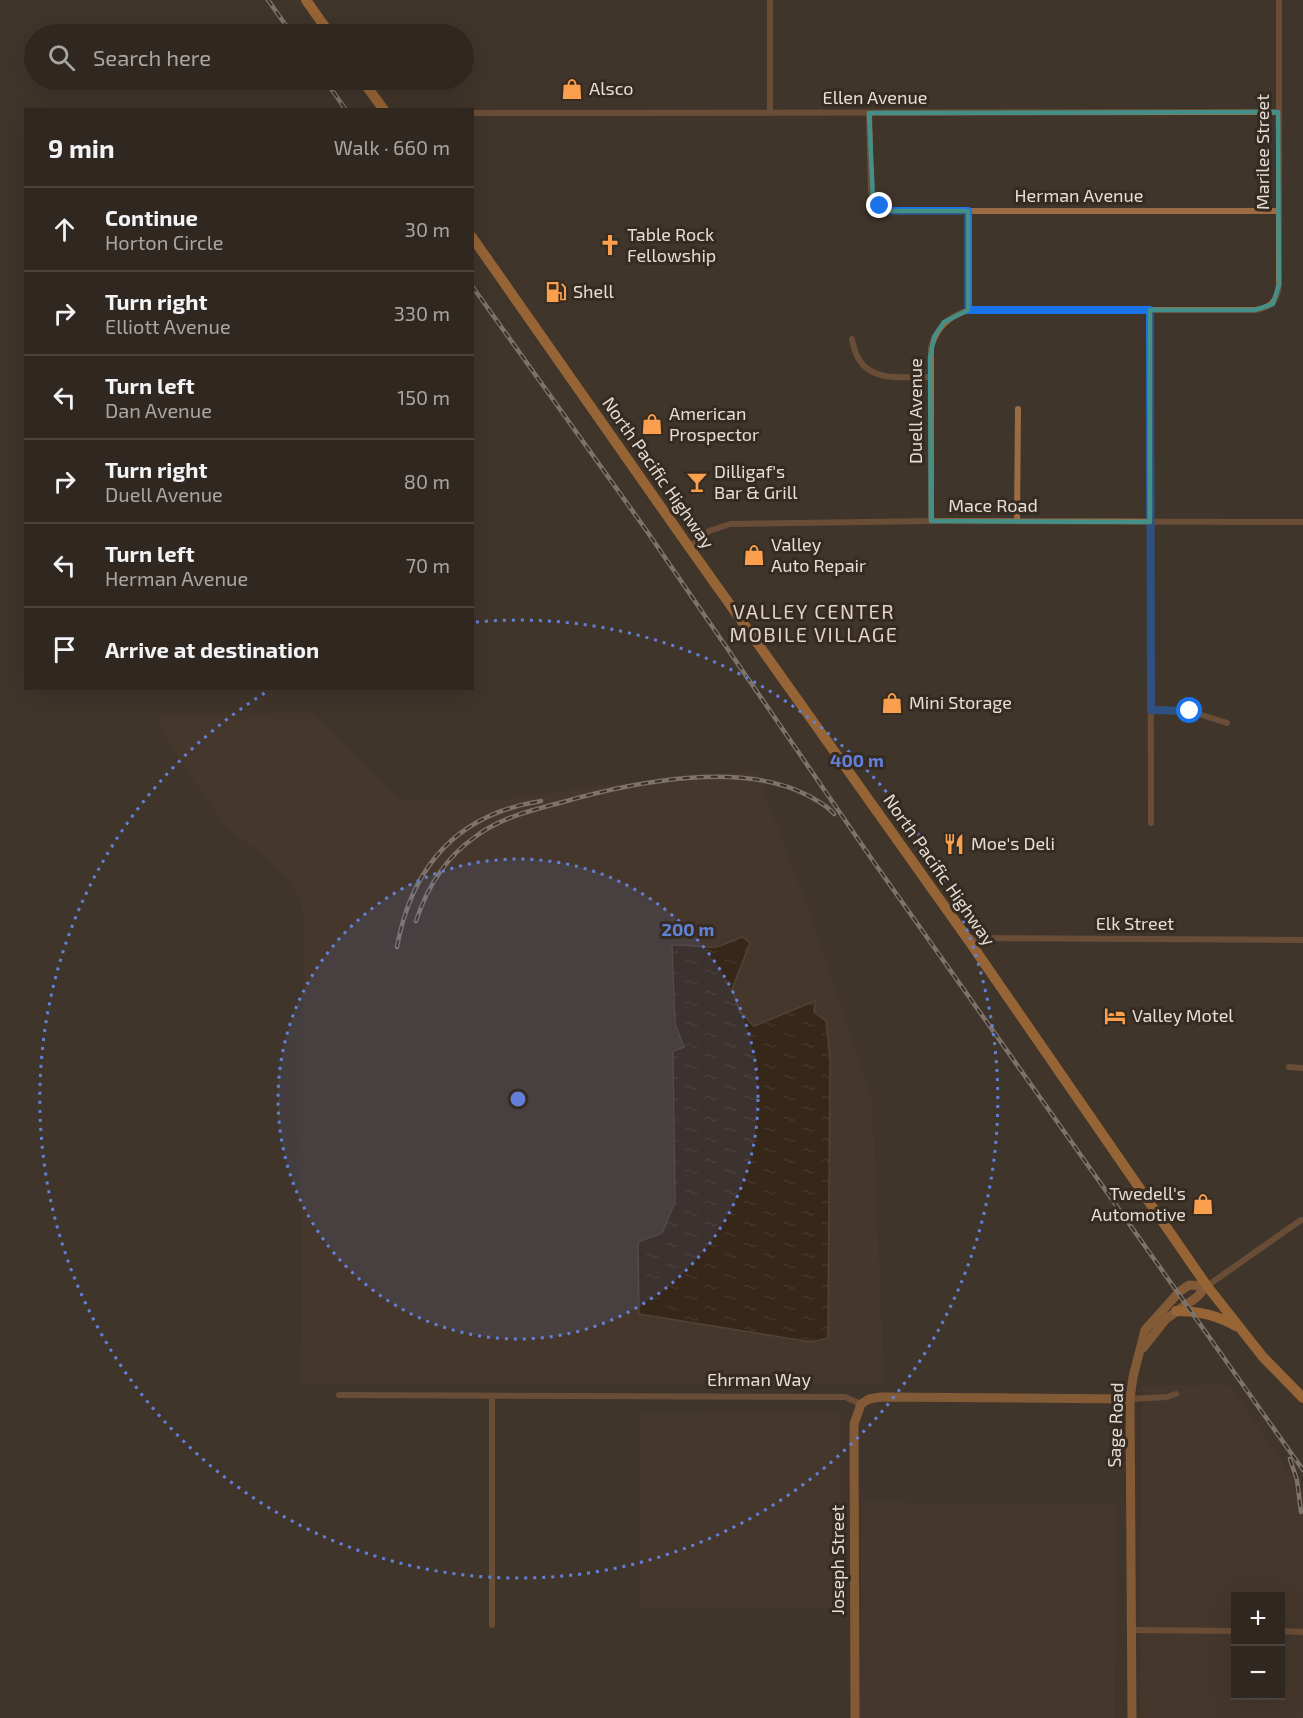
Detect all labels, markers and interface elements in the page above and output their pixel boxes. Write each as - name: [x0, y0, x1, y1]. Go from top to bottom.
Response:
- search box: [24, 24, 474, 90]
- icon: search: [45, 41, 78, 74]
- text: Search here: [93, 44, 211, 70]
- shop icon: Alsco: [560, 77, 584, 101]
- place label: Alsco: [589, 77, 634, 99]
- street label: Ellen Avenue: [823, 86, 927, 108]
- street label: Marilee Street: [1251, 94, 1273, 210]
- text: 9 min: [48, 132, 115, 163]
- text: Walk · 660 m: [334, 135, 450, 159]
- street label: Herman Avenue: [1015, 184, 1143, 206]
- route end: [866, 192, 892, 218]
- text: Continue: [105, 204, 198, 230]
- icon: ahead: [48, 213, 81, 246]
- text: 30 m: [405, 217, 450, 241]
- place label: Table Rock Fellowship: [627, 223, 716, 266]
- text: Horton Circle: [105, 230, 223, 254]
- church icon: Table Rock Fellowship: [598, 233, 622, 257]
- fuel station icon: Shell: [544, 280, 568, 304]
- place label: Shell: [573, 280, 615, 302]
- text: Turn right: [105, 288, 207, 314]
- icon: right: [48, 297, 81, 330]
- text: 330 m: [394, 301, 450, 325]
- text: Elliott Avenue: [105, 314, 231, 338]
- street label: Duell Avenue: [904, 358, 926, 464]
- text: Turn left: [105, 372, 194, 398]
- icon: left: [48, 381, 81, 414]
- text: 150 m: [397, 385, 450, 409]
- street label: North Pacific Highway: [598, 392, 720, 553]
- text: Dan Avenue: [105, 398, 212, 422]
- place label: American Prospector: [669, 402, 759, 445]
- shop icon: American Prospector: [640, 412, 664, 436]
- text: Turn right: [105, 456, 207, 482]
- place label: Dilligaf's Bar & Grill: [714, 460, 798, 503]
- icon: right: [48, 465, 81, 498]
- text: 80 m: [404, 469, 450, 493]
- bar icon: Dilligaf's Bar & Grill: [685, 470, 709, 494]
- text: Duell Avenue: [105, 482, 223, 506]
- street label: Mace Road: [948, 494, 1038, 516]
- place label: Valley Auto Repair: [771, 533, 866, 576]
- text: Turn left: [105, 540, 194, 566]
- shop icon: Valley Auto Repair: [742, 543, 766, 567]
- icon: left: [48, 549, 81, 582]
- text: 70 m: [406, 553, 450, 577]
- text: Herman Avenue: [105, 566, 248, 590]
- district label: VALLEY CENTER MOBILE VILLAGE: [729, 599, 899, 646]
- icon: arrive: [48, 633, 81, 666]
- text: Arrive at destination: [105, 636, 319, 662]
- shop icon: Mini Storage: [880, 691, 904, 715]
- place label: Mini Storage: [909, 691, 1012, 713]
- route start: [1176, 697, 1202, 723]
- text: 400 m: [830, 749, 884, 771]
- street label: North Pacific Highway: [879, 789, 1001, 950]
- restaurant icon: Moe's Deli: [942, 832, 966, 856]
- place label: Moe's Deli: [971, 832, 1055, 854]
- street label: Elk Street: [1096, 912, 1174, 934]
- text: 200 m: [662, 918, 714, 940]
- hotel icon: Valley Motel: [1103, 1004, 1127, 1028]
- place label: Valley Motel: [1132, 1004, 1234, 1026]
- centre of rings: [508, 1089, 528, 1109]
- place label: Twedell's Automotive: [1091, 1182, 1186, 1225]
- shop icon: Twedell's Automotive: [1191, 1192, 1215, 1216]
- street label: Ehrman Way: [707, 1368, 811, 1390]
- street label: Sage Road: [1103, 1382, 1127, 1468]
- street label: Joseph Street: [826, 1505, 848, 1615]
- map controls: [1231, 1592, 1285, 1700]
- button: +: [1231, 1592, 1285, 1646]
- button: −: [1231, 1646, 1285, 1700]

